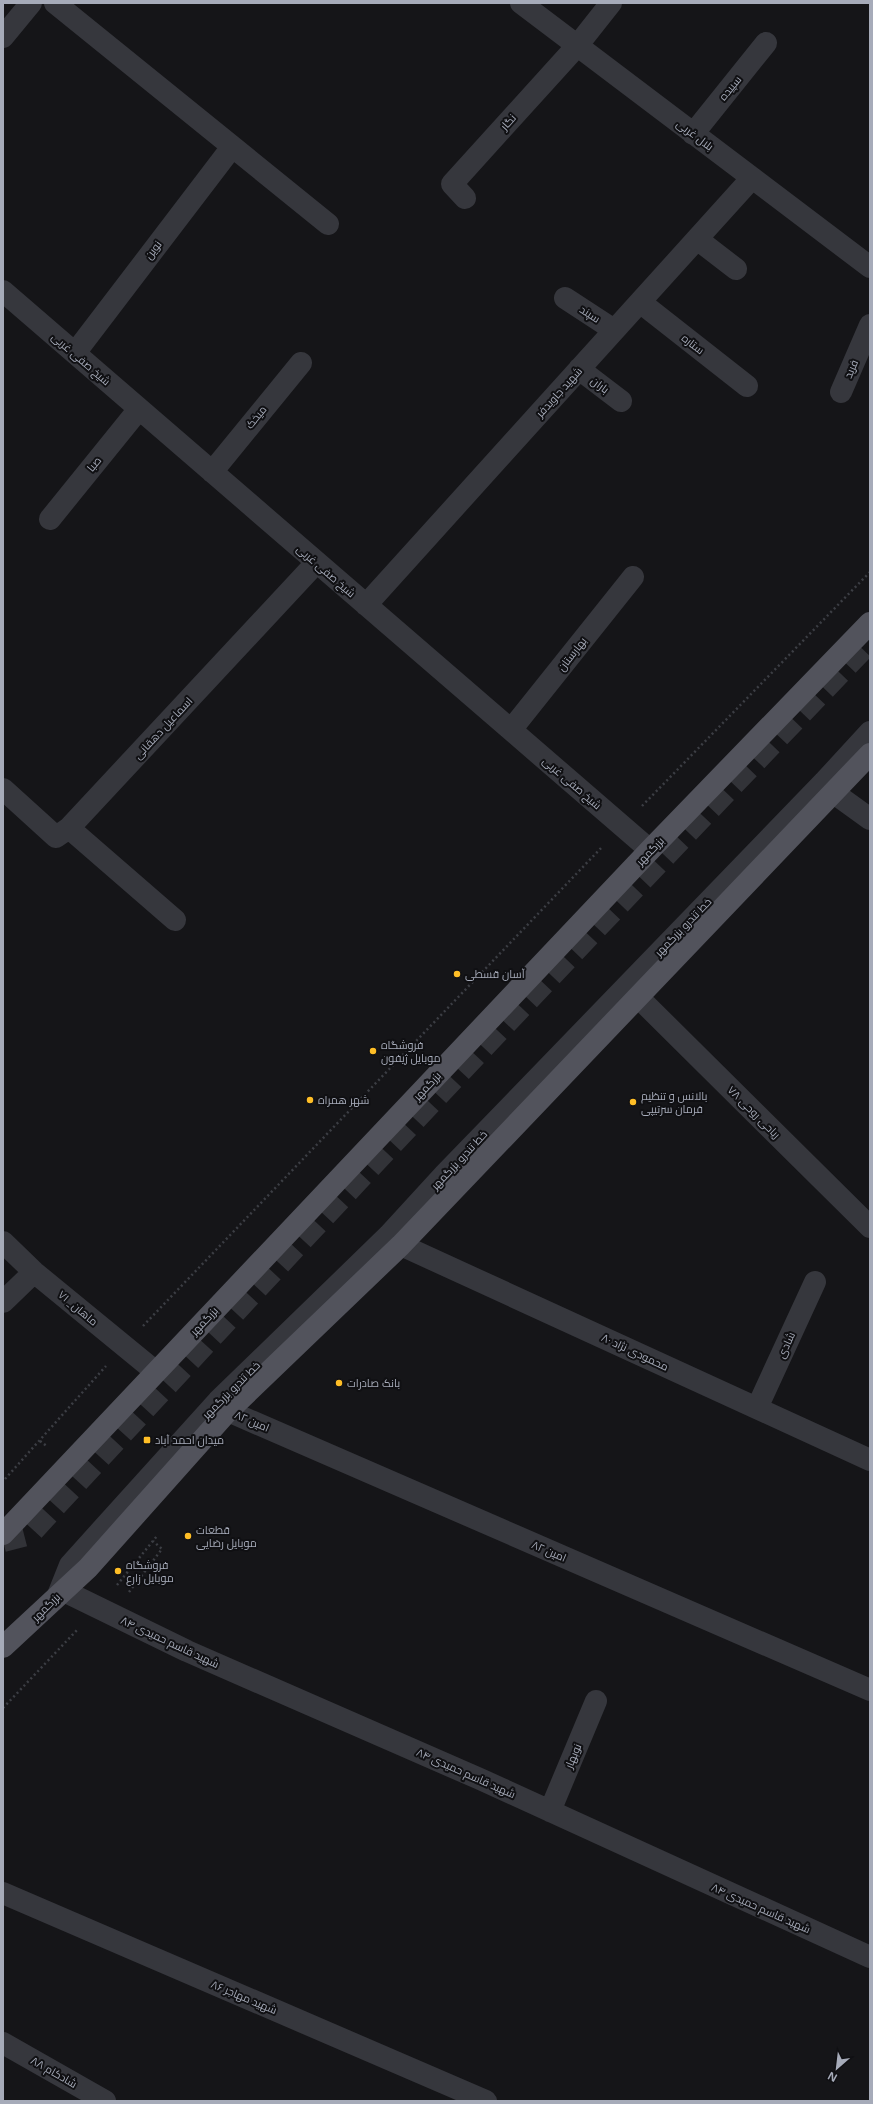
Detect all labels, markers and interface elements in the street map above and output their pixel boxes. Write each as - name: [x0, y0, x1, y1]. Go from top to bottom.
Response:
- street label: سپیده: [715, 72, 744, 103]
- street label: نگار: [496, 110, 519, 134]
- street label: بلال غربی: [674, 116, 717, 154]
- street label: نوین: [141, 237, 165, 262]
- street label: سپند: [577, 301, 603, 326]
- street label: شیخ صفی غربی: [48, 329, 114, 389]
- street label: ستاره: [679, 330, 708, 357]
- street label: فرید: [840, 357, 861, 380]
- street label: شهید جاویدفر: [531, 363, 585, 421]
- street label: باران: [588, 373, 613, 396]
- street label: میخک: [242, 402, 270, 431]
- street label: صبا: [83, 453, 104, 474]
- street label: شیخ صفی غربی: [293, 541, 359, 601]
- street label: بهارستان: [554, 634, 590, 674]
- street label: اسماعیل دهقانی: [130, 693, 195, 762]
- street label: شیخ صفی غربی: [539, 753, 605, 813]
- street label: بزرگمهر: [632, 833, 667, 869]
- street label: خط تندرو بزرگمهر: [650, 894, 714, 960]
- place label: آسان قسطی: [465, 966, 525, 981]
- marker: آسان قسطی: [452, 969, 462, 979]
- place label: فروشگاه موبایل ژیفون: [381, 1037, 441, 1065]
- marker: فروشگاه موبایل ژیفون: [368, 1046, 378, 1056]
- street label: بزرگمهر: [409, 1068, 444, 1104]
- street label: ریاحی روحی ۷۸: [725, 1082, 784, 1141]
- place label: بالانس و تنظیم فرمان سرتیپی: [641, 1088, 708, 1116]
- place label: شهر همراه: [318, 1092, 369, 1107]
- marker: شهر همراه: [305, 1095, 315, 1105]
- marker: بالانس و تنظیم فرمان سرتیپی: [628, 1097, 638, 1107]
- street label: خط تندرو بزرگمهر: [427, 1127, 490, 1193]
- street label: ۷۱ _ماهان: [55, 1287, 101, 1329]
- street label: بزرگمهر: [186, 1303, 221, 1339]
- street label: محمودی نژاد ۸۰: [599, 1329, 671, 1374]
- street label: شادی: [773, 1329, 798, 1360]
- street label: خط تندرو بزرگمهر: [198, 1357, 263, 1423]
- place label: بانک صادرات: [347, 1375, 400, 1390]
- marker: بانک صادرات: [334, 1378, 344, 1388]
- street label: امین ۸۲: [232, 1407, 272, 1435]
- place label: میدان احمد آباد: [155, 1432, 224, 1447]
- marker: میدان احمد آباد: [142, 1435, 152, 1445]
- place label: قطعات موبایل رضایی: [196, 1522, 257, 1550]
- marker: قطعات موبایل رضایی: [183, 1531, 193, 1541]
- street label: امین ۸۲: [529, 1537, 569, 1565]
- place label: فروشگاه موبایل زارع: [126, 1557, 174, 1586]
- marker: فروشگاه موبایل زارع: [113, 1566, 123, 1576]
- street label: بزرگمهر: [27, 1589, 63, 1625]
- street label: شهید قاسم حمیدی ۸۴: [118, 1612, 222, 1672]
- street label: نوبهار: [560, 1741, 584, 1771]
- street label: شهید قاسم حمیدی ۸۴: [414, 1744, 518, 1802]
- street label: شهید قاسم حمیدی ۸۴: [709, 1879, 813, 1937]
- street label: شهید مهاجر ۸۶: [209, 1976, 279, 2017]
- north arrow: [817, 2048, 857, 2088]
- street label: شادکام ۸۸: [28, 2052, 80, 2092]
- text: N: [825, 2069, 840, 2086]

